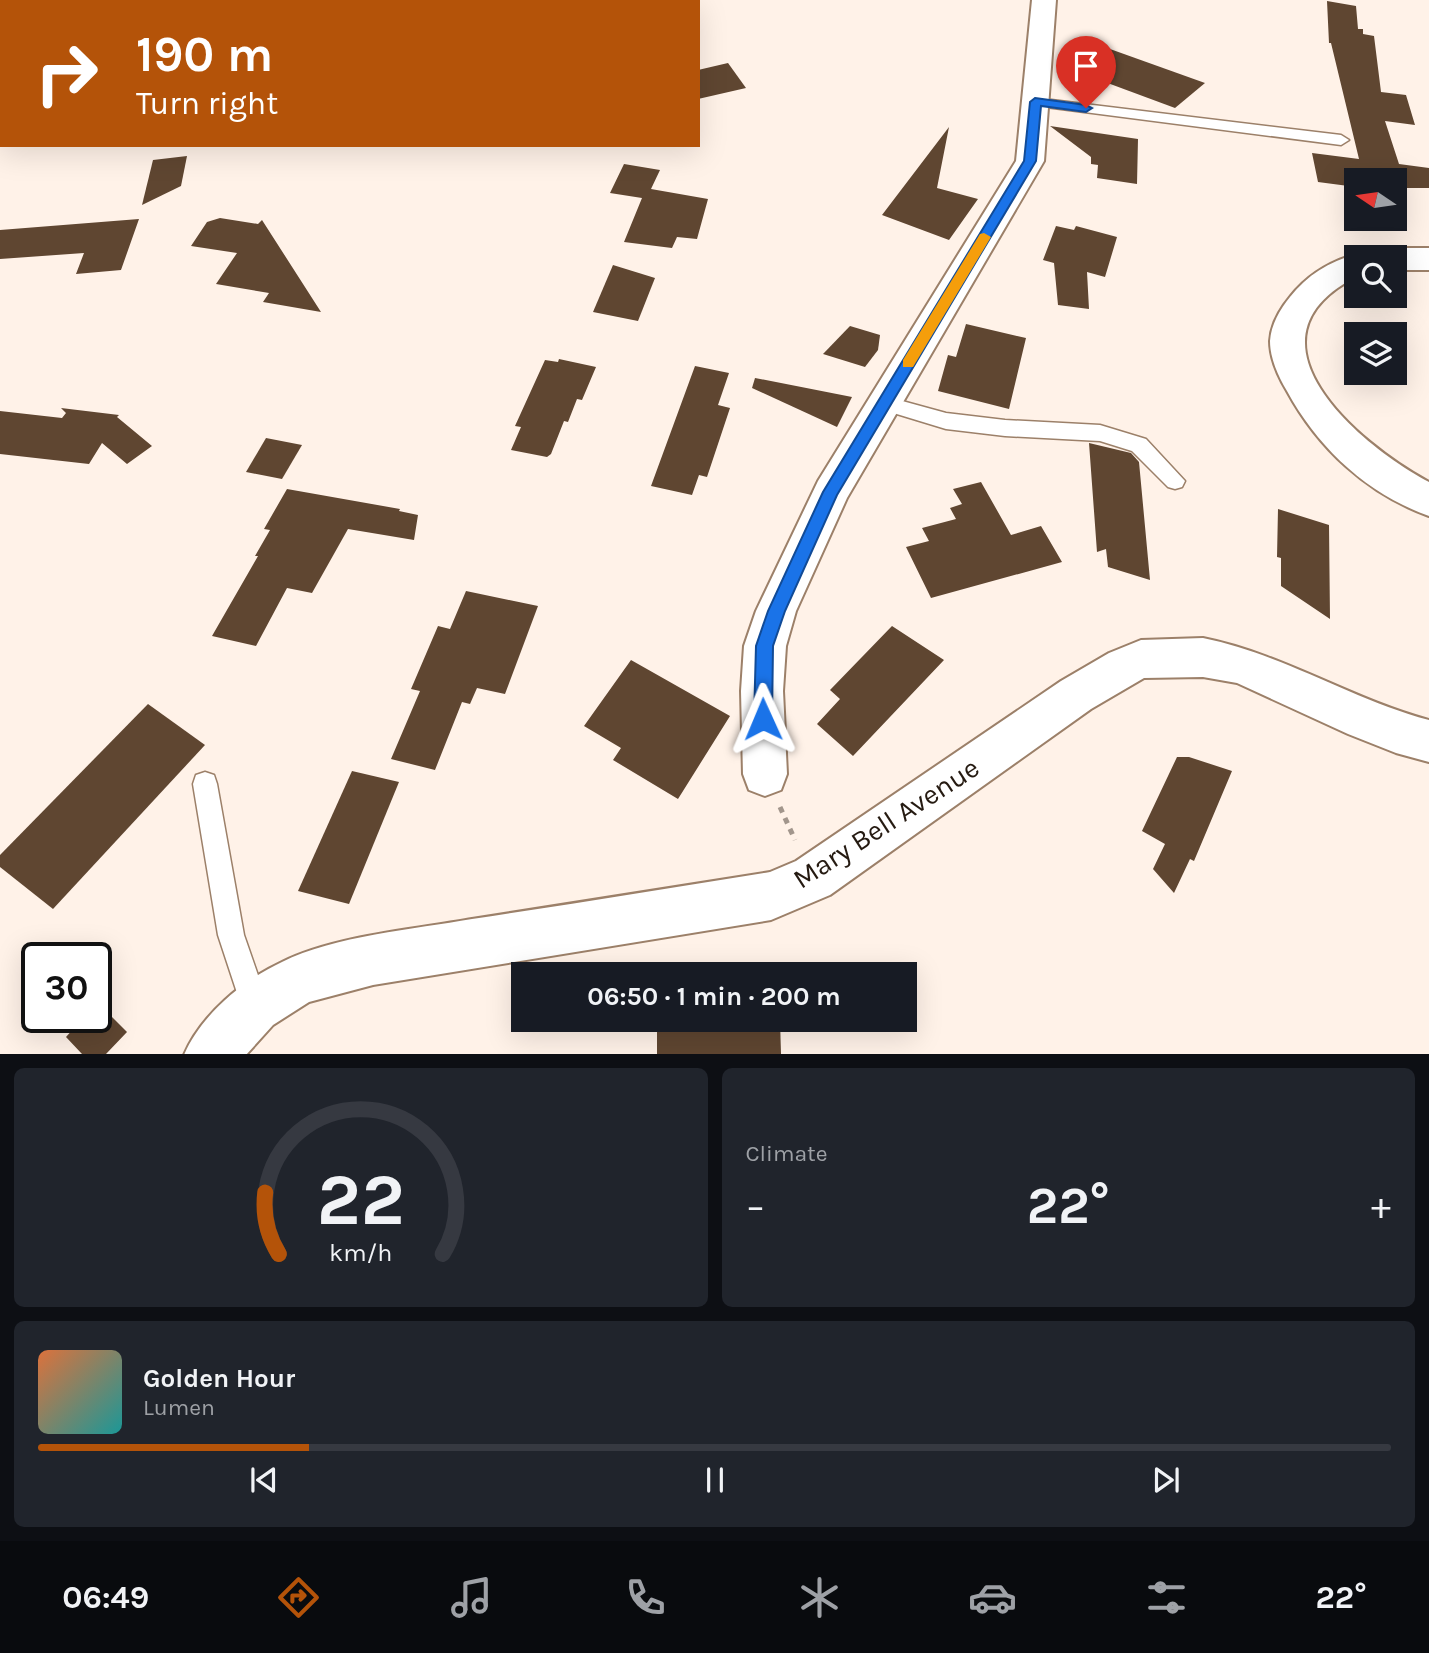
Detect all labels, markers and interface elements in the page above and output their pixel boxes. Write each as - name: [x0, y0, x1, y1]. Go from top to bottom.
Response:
- text: 190 m: [136, 26, 273, 83]
- icon: right: [21, 28, 112, 119]
- pin: [1056, 36, 1116, 108]
- icon: arrive: [1067, 47, 1105, 85]
- text: Turn right: [136, 85, 278, 122]
- north arrow: [1344, 168, 1407, 231]
- map controls: [1344, 168, 1407, 385]
- button: search: [1344, 245, 1407, 308]
- button: layers: [1344, 322, 1407, 385]
- position arrow: [726, 682, 800, 756]
- street label: Mary Bell Avenue: [787, 751, 985, 895]
- speed limit sign: 30: [21, 942, 112, 1033]
- text: 06:50 · 1 min · 200 m: [587, 981, 841, 1012]
- text: Climate: [746, 1140, 828, 1167]
- text: 22: [317, 1157, 405, 1242]
- text: 22°: [1027, 1175, 1110, 1236]
- text: −: [746, 1184, 765, 1229]
- text: +: [1371, 1184, 1391, 1229]
- text: km/h: [329, 1237, 392, 1266]
- text: Golden Hour: [143, 1363, 295, 1394]
- text: Lumen: [143, 1394, 215, 1421]
- icon: previous: [245, 1461, 283, 1499]
- icon: pause: [696, 1461, 734, 1499]
- icon: next: [1147, 1461, 1185, 1499]
- icon: directions: [274, 1573, 323, 1622]
- icon: music: [447, 1573, 496, 1622]
- icon: phone: [621, 1573, 670, 1622]
- icon: climate: [795, 1573, 844, 1622]
- icon: car: [968, 1573, 1017, 1622]
- icon: filters: [1142, 1573, 1191, 1622]
- text: 06:49: [62, 1579, 149, 1616]
- text: 22°: [1315, 1579, 1367, 1616]

